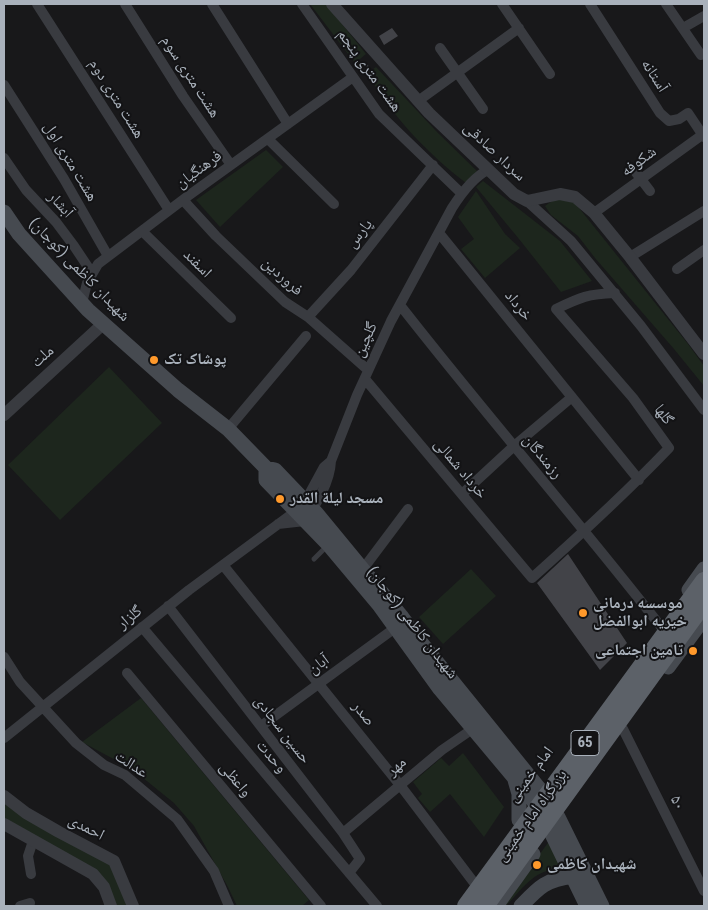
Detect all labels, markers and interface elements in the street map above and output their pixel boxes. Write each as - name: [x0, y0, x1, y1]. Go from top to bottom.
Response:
- street label: هشت متری پنجم: [332, 26, 406, 116]
- street label: هشت متری سوم: [156, 32, 224, 122]
- street label: هشت متری دوم: [84, 56, 148, 142]
- street label: آستانه: [636, 56, 672, 96]
- street label: سردار صادقی: [459, 118, 529, 186]
- street label: هشت متری اول: [39, 119, 101, 205]
- street label: شکوفه: [617, 143, 661, 181]
- street label: فرهنگیان: [172, 147, 226, 193]
- street label: آبشار: [43, 188, 77, 222]
- street label: شهیدان کاظمی (کوجان): [24, 214, 134, 326]
- street label: پارس: [343, 216, 377, 252]
- street label: اسفند: [179, 246, 215, 282]
- street label: فروردین: [258, 254, 306, 300]
- street label: خرداد: [500, 287, 536, 325]
- street label: گلچین: [350, 319, 382, 361]
- street label: ملت: [28, 342, 58, 372]
- place label: پوشاک تک: [164, 350, 226, 370]
- marker: پوشاک تک: [148, 354, 160, 366]
- street label: گلها: [649, 401, 677, 429]
- street label: رزمندگان: [518, 431, 566, 483]
- street label: خرداد شمالی: [429, 435, 491, 503]
- place label: مسجد لیلة القدر: [290, 489, 383, 509]
- marker: مسجد لیلة القدر: [274, 493, 286, 505]
- street label: شهیدان کاظمی (کوجان): [362, 563, 462, 683]
- place label: موسسه درمانی خیریه ابوالفضل: [593, 594, 687, 632]
- street label: گلزار: [113, 602, 147, 634]
- marker: موسسه درمانی خیریه ابوالفضل: [577, 607, 589, 619]
- place label: تامین اجتماعی: [595, 641, 683, 661]
- marker: تامین اجتماعی: [687, 645, 699, 657]
- street label: آبان: [305, 651, 333, 679]
- street label: حسین سجادی: [249, 692, 315, 768]
- street label: صدر: [347, 698, 379, 730]
- road number: 65: [571, 730, 599, 756]
- street label: وحدت: [252, 736, 290, 778]
- street label: امام خمینی: [504, 743, 558, 807]
- street label: عدالت: [111, 747, 151, 783]
- street label: مهر: [383, 753, 411, 781]
- street label: واعظی: [215, 758, 255, 802]
- street label: بزرگراه امام خمینی: [492, 766, 572, 866]
- street label: ۵۰: [665, 792, 689, 814]
- street label: احمدی: [65, 811, 107, 845]
- place label: شهیدان کاظمی: [547, 855, 636, 875]
- marker: شهیدان کاظمی: [531, 859, 543, 871]

